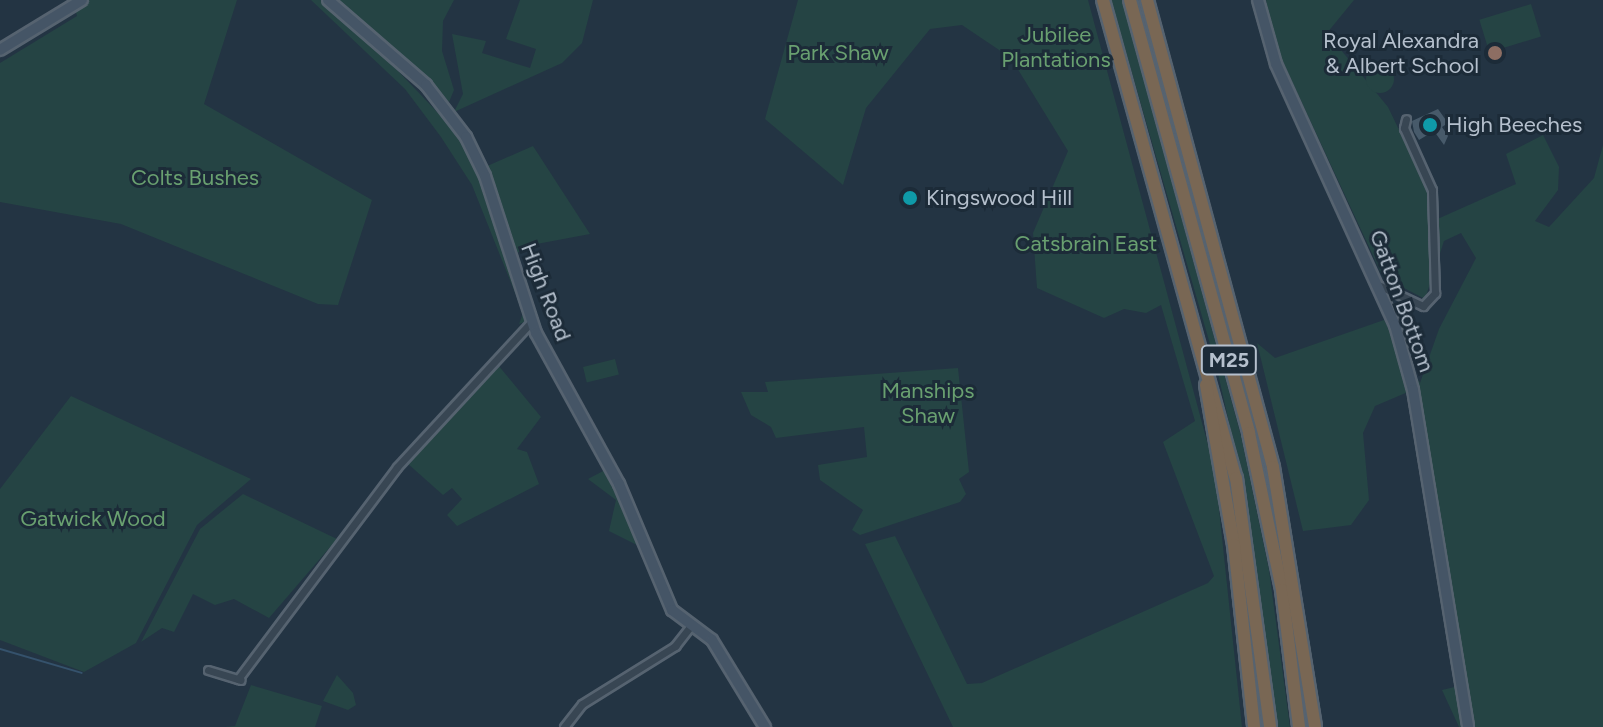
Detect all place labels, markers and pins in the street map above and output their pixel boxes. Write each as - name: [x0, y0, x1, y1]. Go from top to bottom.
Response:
- place label: Royal Alexandra & Albert School: [1323, 27, 1479, 78]
- marker: Royal Alexandra & Albert School: [1486, 44, 1504, 62]
- place label: High Beeches: [1446, 112, 1582, 138]
- marker: High Beeches: [1421, 116, 1439, 134]
- place label: Kingswood Hill: [926, 185, 1072, 211]
- marker: Kingswood Hill: [901, 189, 919, 207]

